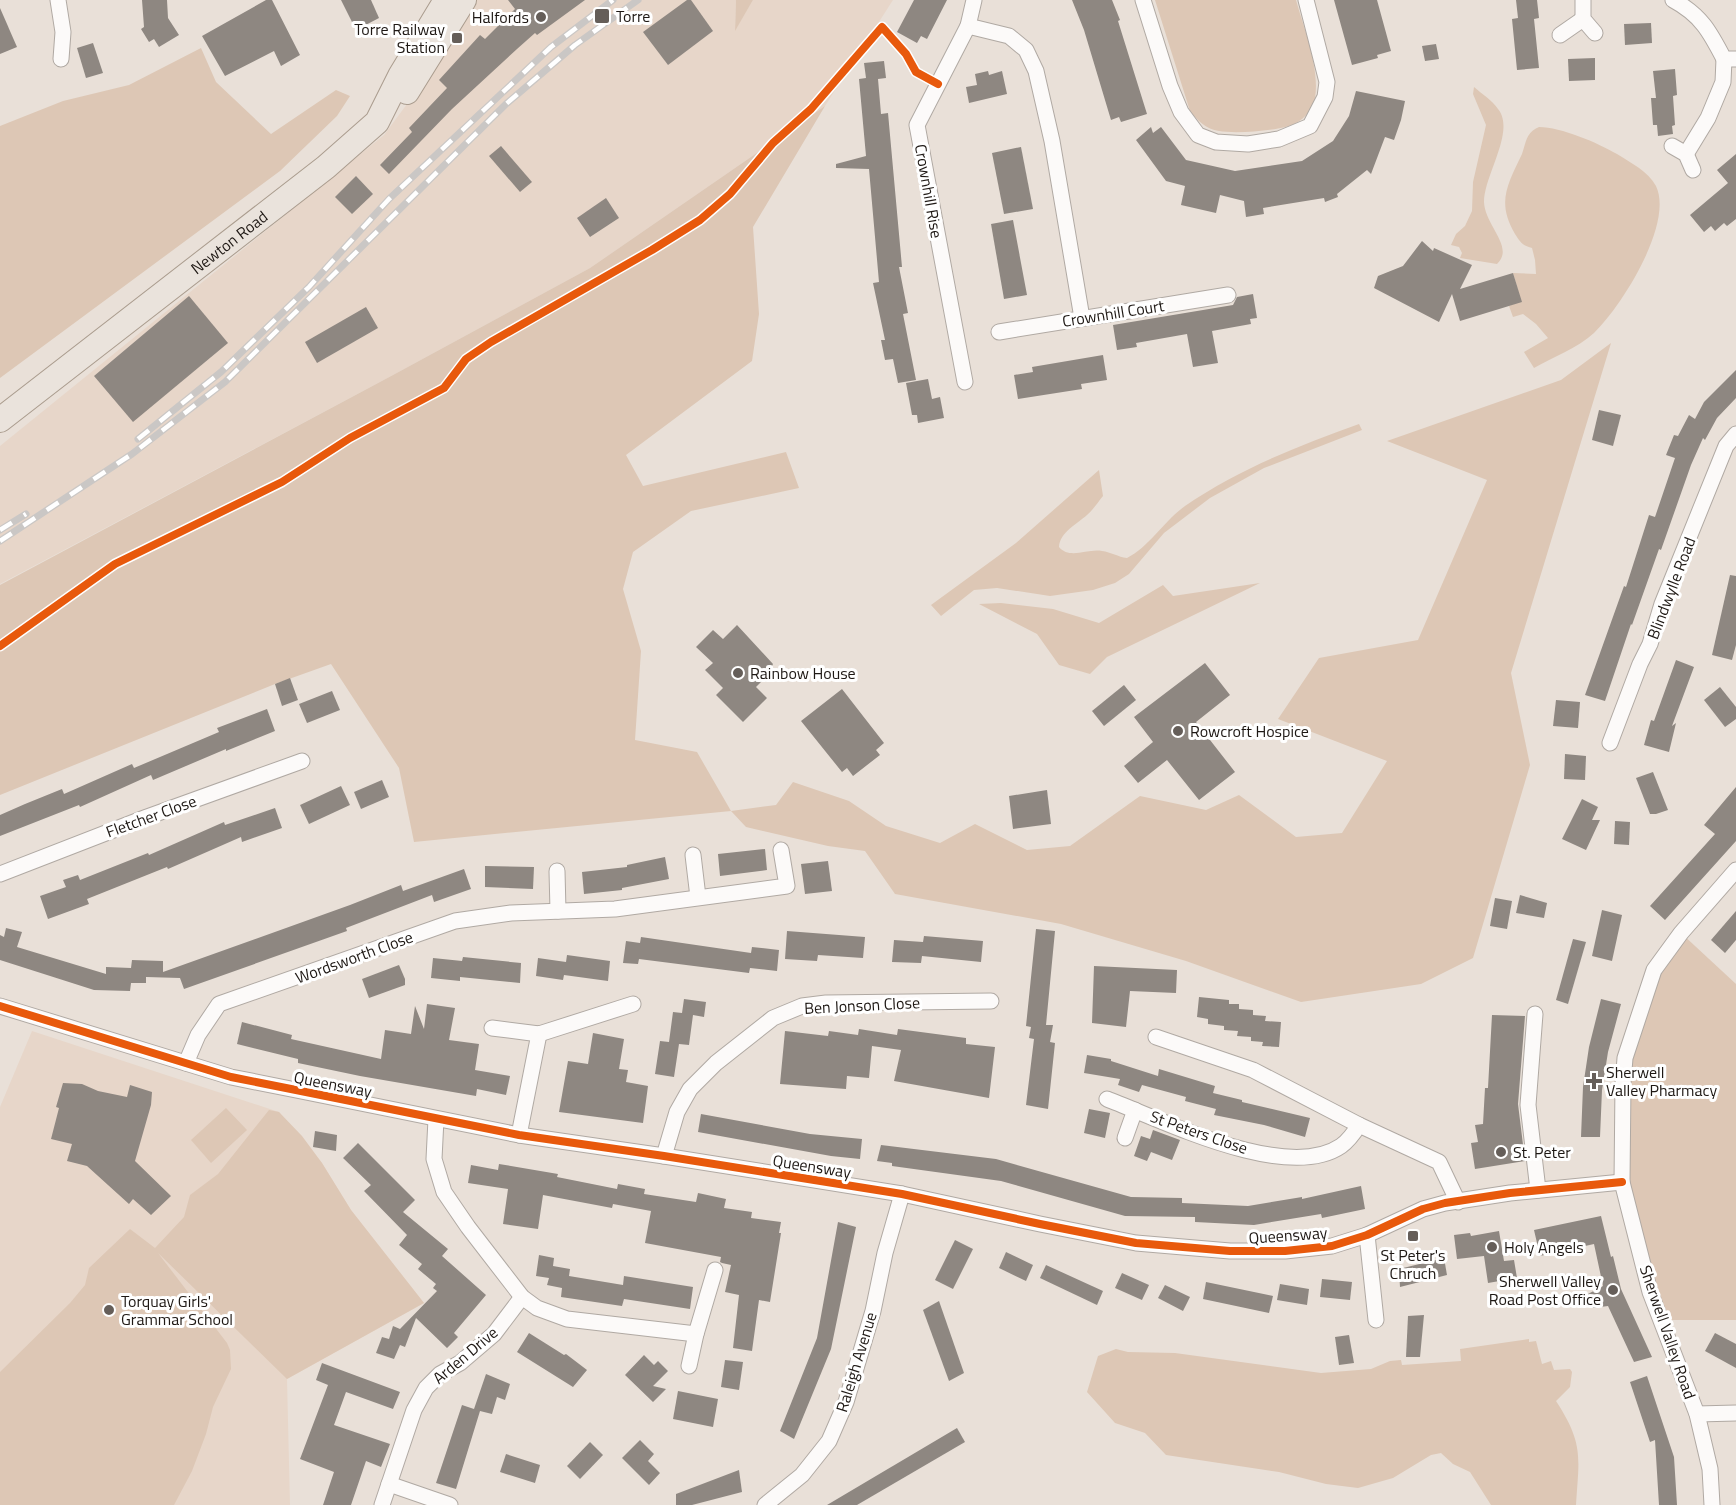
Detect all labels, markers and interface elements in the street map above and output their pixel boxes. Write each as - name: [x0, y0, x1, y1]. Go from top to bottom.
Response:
- place label: Torre: [616, 4, 650, 28]
- place label: Halfords: [472, 5, 529, 29]
- marker: Torre: [593, 7, 611, 25]
- marker: Halfords: [534, 10, 548, 24]
- place label: Torre Railway Station: [354, 17, 445, 59]
- marker: Torre Railway Station: [450, 31, 464, 45]
- street label: Crownhill Rise: [909, 142, 949, 240]
- street label: Newton Road: [185, 205, 273, 280]
- street label: Crownhill Court: [1060, 293, 1166, 333]
- street label: Blindwylle Road: [1641, 533, 1701, 643]
- place label: Rainbow House: [750, 661, 856, 685]
- marker: Rainbow House: [731, 666, 745, 680]
- place label: Rowcroft Hospice: [1190, 719, 1309, 743]
- marker: Rowcroft Hospice: [1171, 724, 1185, 738]
- street label: Fletcher Close: [102, 789, 200, 843]
- street label: Wordsworth Close: [292, 925, 416, 989]
- street label: Ben Jonson Close: [803, 990, 921, 1020]
- place label: Sherwell Valley Pharmacy: [1606, 1060, 1717, 1102]
- street label: Queensway: [292, 1065, 374, 1103]
- marker: Sherwell Valley Pharmacy: [1587, 1074, 1601, 1088]
- street label: St Peters Close: [1147, 1104, 1251, 1160]
- place label: St. Peter: [1513, 1140, 1571, 1164]
- marker: St. Peter: [1494, 1145, 1508, 1159]
- street label: Queensway: [771, 1148, 853, 1184]
- street label: Queensway: [1248, 1220, 1328, 1250]
- marker: St Peter's Chruch: [1406, 1229, 1420, 1243]
- place label: Holy Angels: [1504, 1235, 1584, 1259]
- marker: Holy Angels: [1485, 1240, 1499, 1254]
- place label: St Peter's Chruch: [1380, 1243, 1446, 1285]
- street label: Sherwell Valley Road: [1634, 1262, 1702, 1402]
- place label: Sherwell Valley Road Post Office: [1489, 1269, 1601, 1311]
- marker: Sherwell Valley Road Post Office: [1606, 1283, 1620, 1297]
- place label: Torquay Girls' Grammar School: [121, 1289, 233, 1331]
- marker: Torquay Girls' Grammar School: [102, 1303, 116, 1317]
- street label: Raleigh Avenue: [829, 1309, 883, 1415]
- street label: Arden Drive: [427, 1321, 503, 1389]

